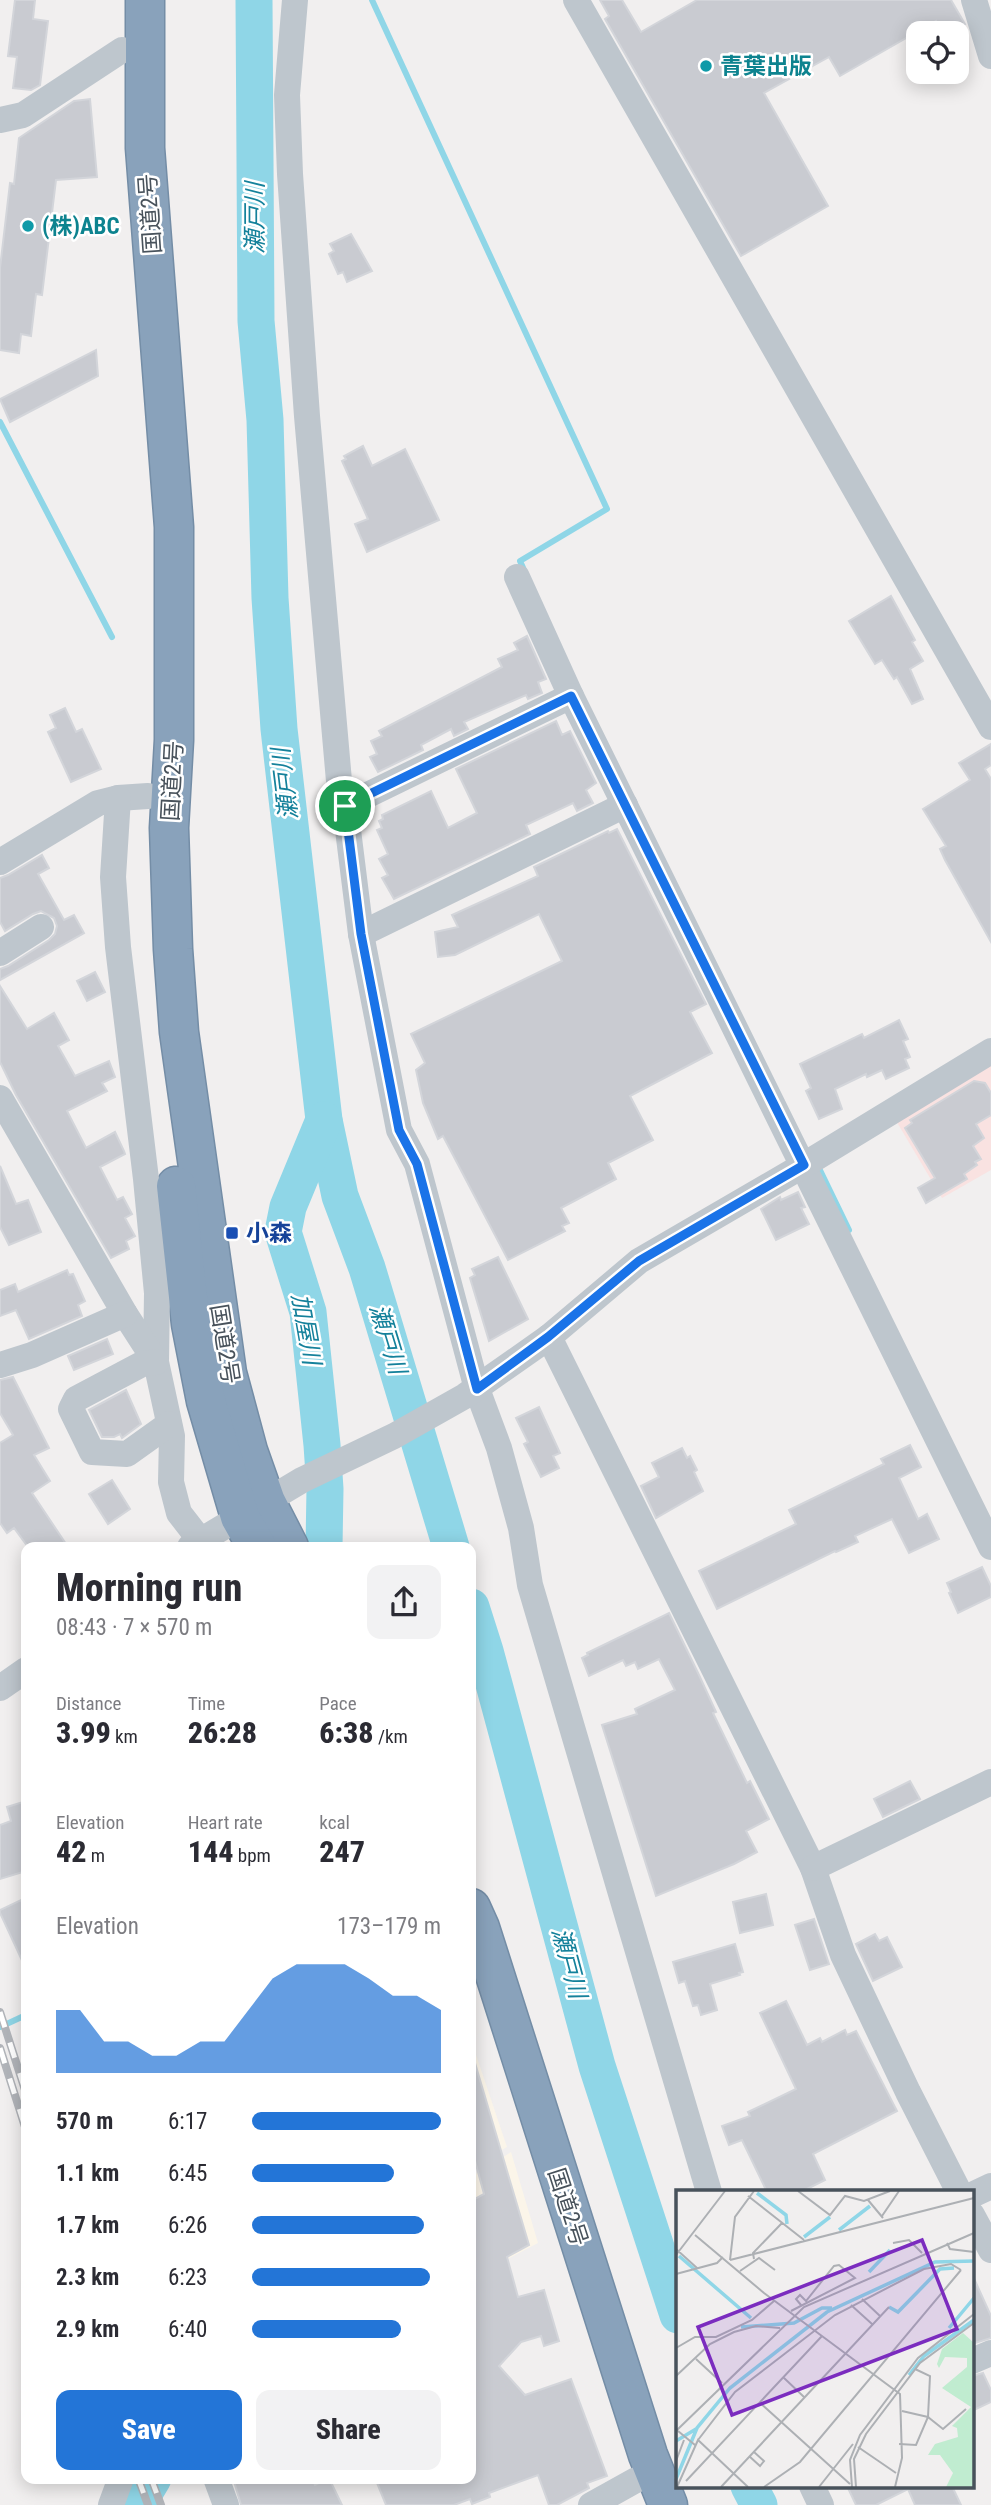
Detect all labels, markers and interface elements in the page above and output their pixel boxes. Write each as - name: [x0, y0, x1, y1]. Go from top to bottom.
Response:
- map controls: [906, 21, 969, 84]
- button: locate: [906, 21, 969, 84]
- place label: 青葉出版: [720, 53, 812, 80]
- marker: 青葉出版: [698, 58, 714, 74]
- street label: 国道2号: [134, 173, 167, 255]
- water label: 瀬戸川: [241, 179, 269, 254]
- place label: (株)ABC: [42, 213, 120, 240]
- marker: (株)ABC: [20, 218, 36, 234]
- street label: 国道2号: [157, 740, 188, 822]
- water label: 瀬戸川: [266, 744, 303, 821]
- pin: [315, 776, 375, 836]
- icon: arrive: [326, 787, 364, 825]
- place label: 小森: [246, 1220, 292, 1247]
- marker: 小森: [224, 1225, 240, 1241]
- water label: 加屋川: [286, 1291, 327, 1370]
- water label: 瀬戸川: [364, 1300, 413, 1380]
- street label: 国道2号: [205, 1302, 244, 1386]
- button: share: [367, 1565, 441, 1639]
- text: Morning run: [56, 1566, 242, 1610]
- text: 08:43 · 7 × 570 m: [56, 1614, 212, 1641]
- text: Distance: [56, 1692, 121, 1715]
- text: Time: [188, 1692, 225, 1715]
- text: Pace: [319, 1692, 357, 1715]
- text: 3.99: [56, 1715, 111, 1750]
- text: 26:28: [188, 1715, 257, 1750]
- text: 6:38: [319, 1715, 374, 1750]
- text: km: [111, 1725, 138, 1748]
- text: /km: [374, 1725, 408, 1748]
- text: Elevation: [56, 1811, 124, 1834]
- text: Heart rate: [188, 1811, 263, 1834]
- text: kcal: [319, 1811, 350, 1834]
- text: 42: [56, 1834, 87, 1869]
- text: 144: [188, 1834, 233, 1869]
- text: 247: [319, 1834, 365, 1869]
- text: m: [87, 1844, 105, 1867]
- text: bpm: [233, 1844, 271, 1867]
- text: Elevation: [56, 1913, 139, 1940]
- text: 173–179 m: [337, 1913, 441, 1940]
- water label: 瀬戸川: [546, 1925, 593, 2004]
- text: 570 m: [56, 2108, 113, 2135]
- text: 6:17: [168, 2108, 207, 2135]
- text: 1.1 km: [56, 2160, 119, 2187]
- text: 6:45: [168, 2160, 207, 2187]
- street label: 国道2号: [542, 2165, 593, 2250]
- inset map: [676, 2190, 974, 2488]
- text: 1.7 km: [56, 2212, 119, 2239]
- text: 6:26: [168, 2212, 207, 2239]
- text: 2.3 km: [56, 2264, 119, 2291]
- text: 6:23: [168, 2264, 207, 2291]
- text: 2.9 km: [56, 2316, 119, 2343]
- text: 6:40: [168, 2316, 207, 2343]
- button: Save: [56, 2390, 242, 2470]
- button: Share: [256, 2390, 441, 2470]

